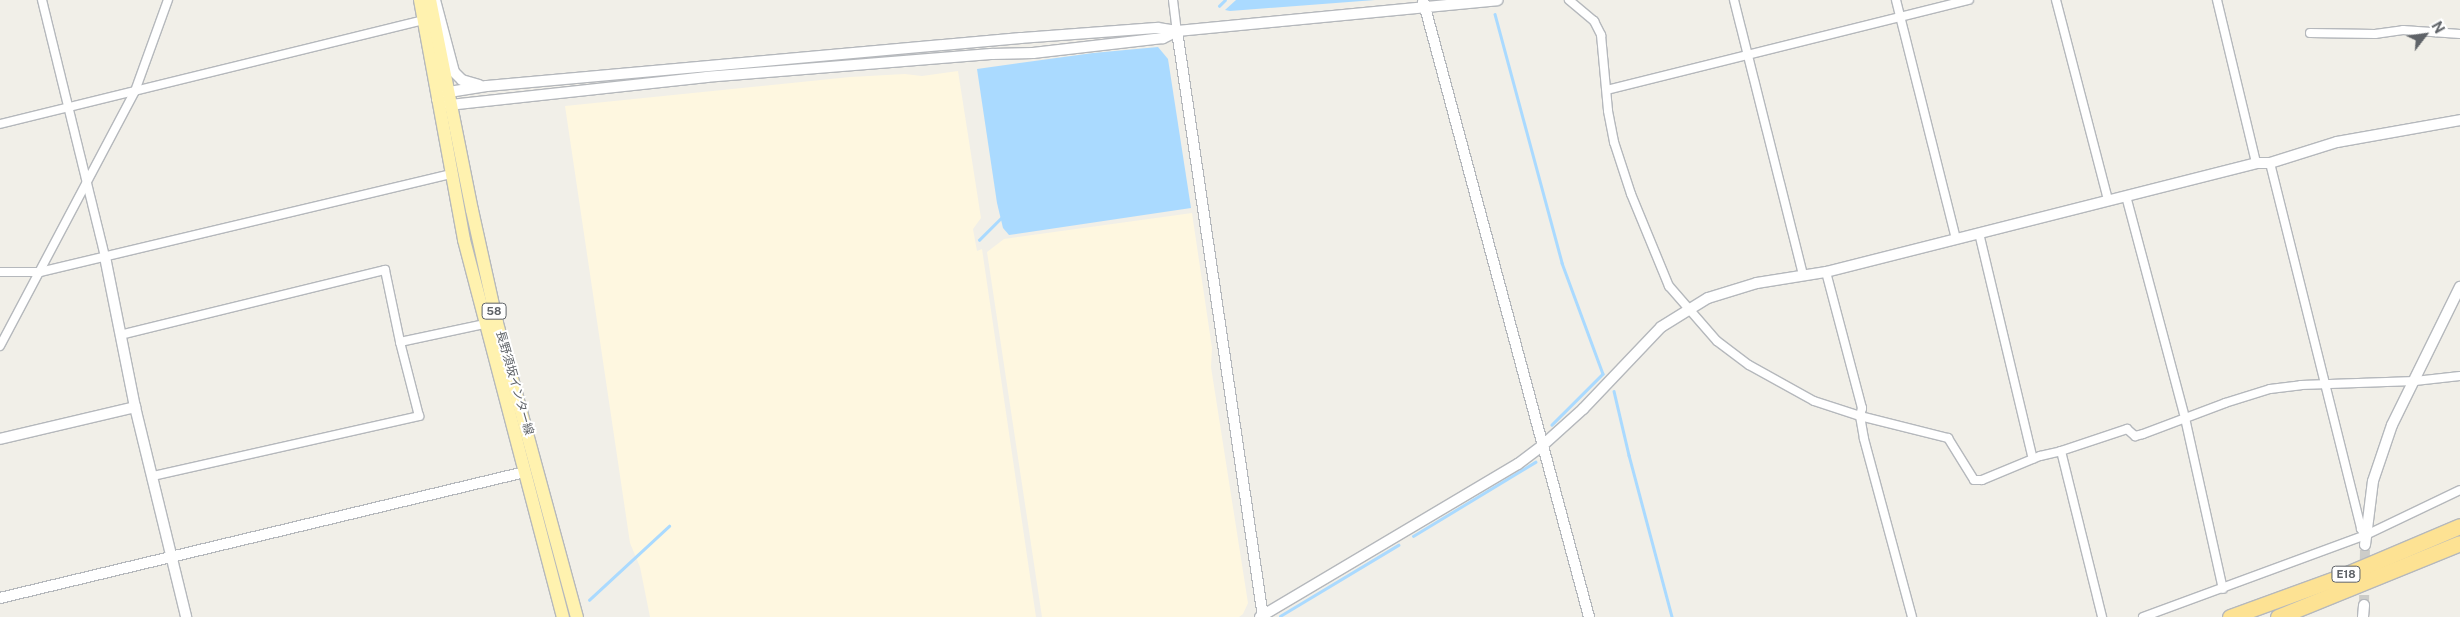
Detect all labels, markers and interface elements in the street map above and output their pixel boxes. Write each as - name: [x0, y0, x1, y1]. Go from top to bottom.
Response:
- north arrow: [2400, 10, 2450, 60]
- text: N: [2428, 19, 2448, 36]
- road number: 58: [482, 302, 506, 320]
- street label: 長野須坂インター線: [492, 329, 536, 437]
- road number: E18: [2331, 566, 2361, 582]

